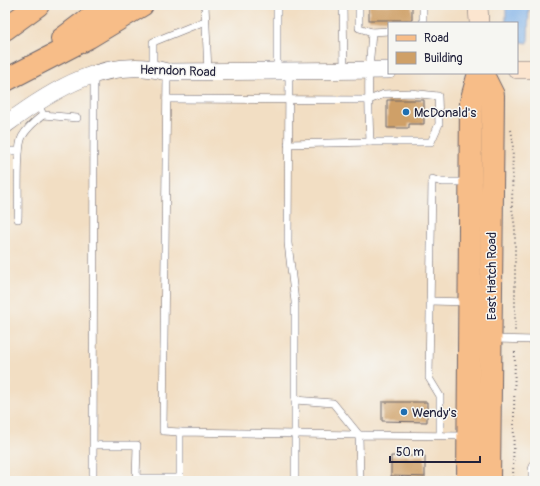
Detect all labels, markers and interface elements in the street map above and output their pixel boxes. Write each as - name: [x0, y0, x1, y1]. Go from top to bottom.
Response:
- legend: [388, 22, 518, 74]
- text: Road: [424, 31, 449, 46]
- text: Building: [424, 51, 463, 66]
- street label: Herndon Road: [140, 62, 216, 80]
- place label: McDonald's: [414, 105, 476, 121]
- marker: McDonald's: [401, 107, 411, 117]
- street label: East Hatch Road: [484, 232, 500, 320]
- place label: Wendy's: [412, 405, 457, 421]
- marker: Wendy's: [399, 407, 409, 417]
- scale bar: [390, 438, 480, 464]
- text: 50 m: [396, 445, 424, 460]

